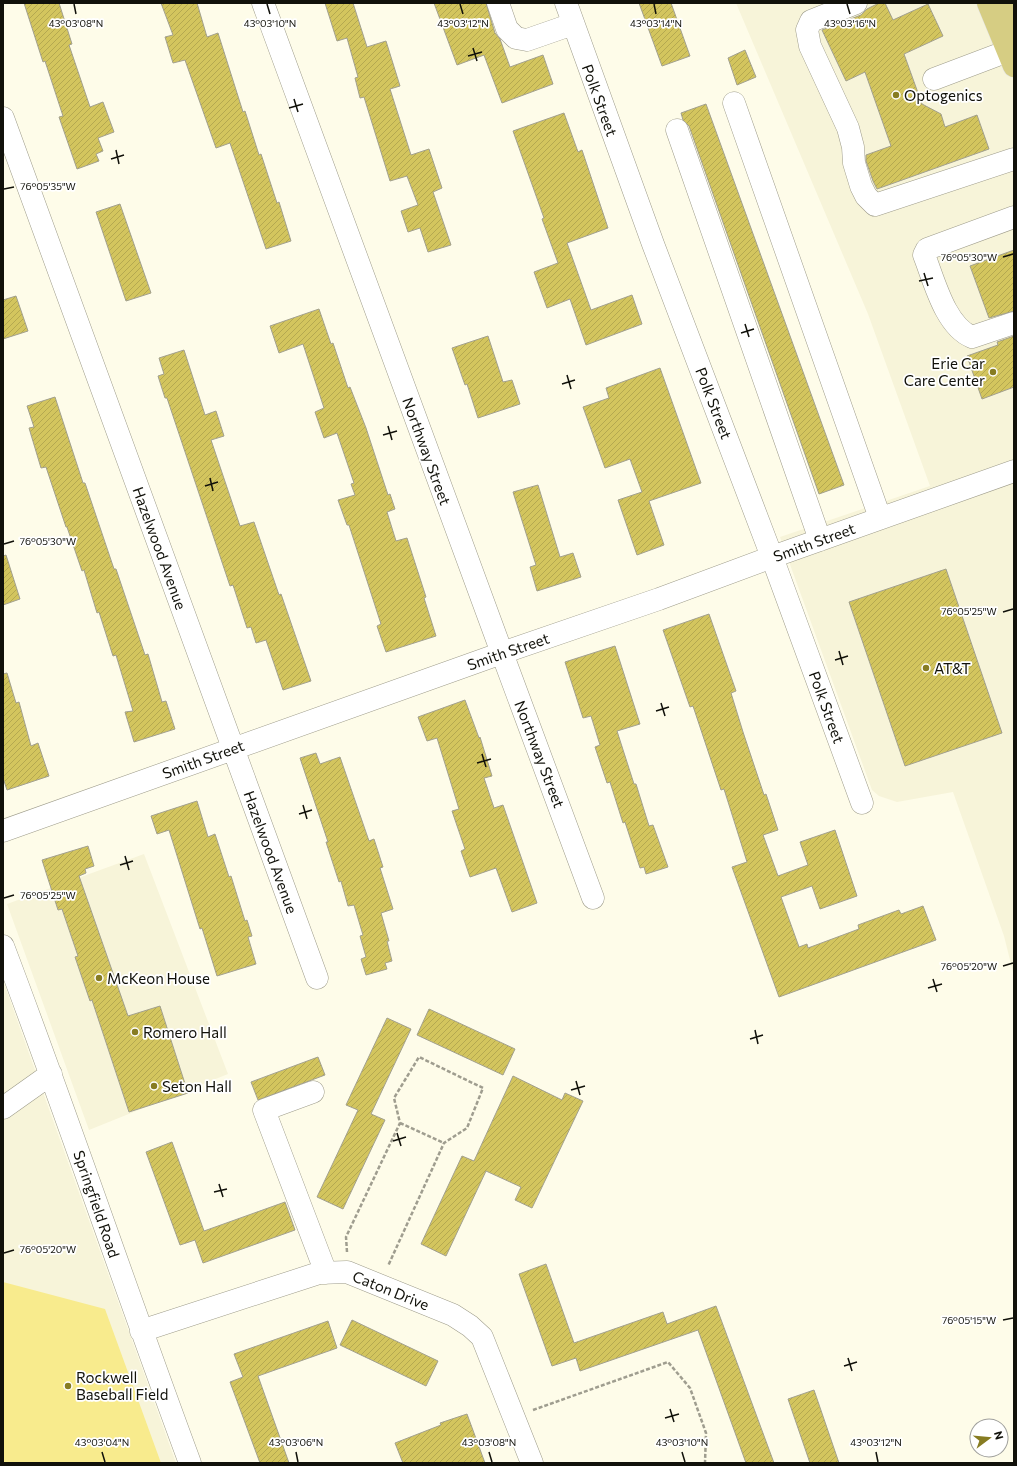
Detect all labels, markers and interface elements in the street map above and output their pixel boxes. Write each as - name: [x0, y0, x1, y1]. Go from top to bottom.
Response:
- text: 43°03'08"N: [49, 17, 103, 29]
- text: 43°03'10"N: [244, 17, 296, 29]
- text: 43°03'12"N: [437, 17, 489, 29]
- text: 43°03'14"N: [630, 17, 682, 29]
- text: 43°03'16"N: [824, 17, 876, 29]
- street label: Polk Street: [579, 62, 621, 138]
- place label: Optogenics: [904, 86, 983, 104]
- marker: Optogenics: [891, 90, 901, 100]
- text: 76°05'35"W: [20, 180, 76, 192]
- text: 76°05'30"W: [941, 251, 997, 263]
- place label: Erie Car Care Center: [904, 354, 985, 389]
- street label: Polk Street: [692, 365, 736, 441]
- marker: Erie Car Care Center: [988, 367, 998, 377]
- street label: Northway Street: [399, 395, 455, 507]
- street label: Hazelwood Avenue: [129, 484, 191, 612]
- street label: Smith Street: [771, 519, 857, 565]
- text: 76°05'30"W: [20, 535, 76, 547]
- text: 76°05'25"W: [941, 605, 997, 617]
- street label: Smith Street: [465, 629, 551, 673]
- place label: AT&T: [934, 659, 971, 677]
- marker: AT&T: [921, 663, 931, 673]
- street label: Polk Street: [806, 669, 848, 745]
- street label: Northway Street: [511, 698, 569, 810]
- street label: Smith Street: [160, 736, 246, 782]
- street label: Hazelwood Avenue: [240, 788, 302, 916]
- text: 76°05'25"W: [20, 889, 76, 901]
- text: 76°05'20"W: [941, 960, 997, 972]
- place label: McKeon House: [107, 969, 210, 987]
- marker: McKeon House: [94, 973, 104, 983]
- place label: Romero Hall: [143, 1023, 227, 1041]
- marker: Romero Hall: [130, 1027, 140, 1037]
- place label: Seton Hall: [162, 1077, 232, 1095]
- marker: Seton Hall: [149, 1081, 159, 1091]
- street label: Springfield Road: [70, 1148, 124, 1260]
- text: 76°05'20"W: [20, 1243, 76, 1255]
- street label: Caton Drive: [350, 1267, 432, 1314]
- text: 76°05'15"W: [942, 1314, 996, 1326]
- place label: Rockwell Baseball Field: [76, 1368, 168, 1403]
- marker: Rockwell Baseball Field: [63, 1381, 73, 1391]
- north arrow: [969, 1418, 1009, 1458]
- text: N: [992, 1429, 1006, 1441]
- text: 43°03'04"N: [75, 1436, 129, 1448]
- text: 43°03'06"N: [269, 1436, 323, 1448]
- text: 43°03'08"N: [462, 1436, 516, 1448]
- text: 43°03'10"N: [656, 1436, 708, 1448]
- text: 43°03'12"N: [850, 1436, 902, 1448]

